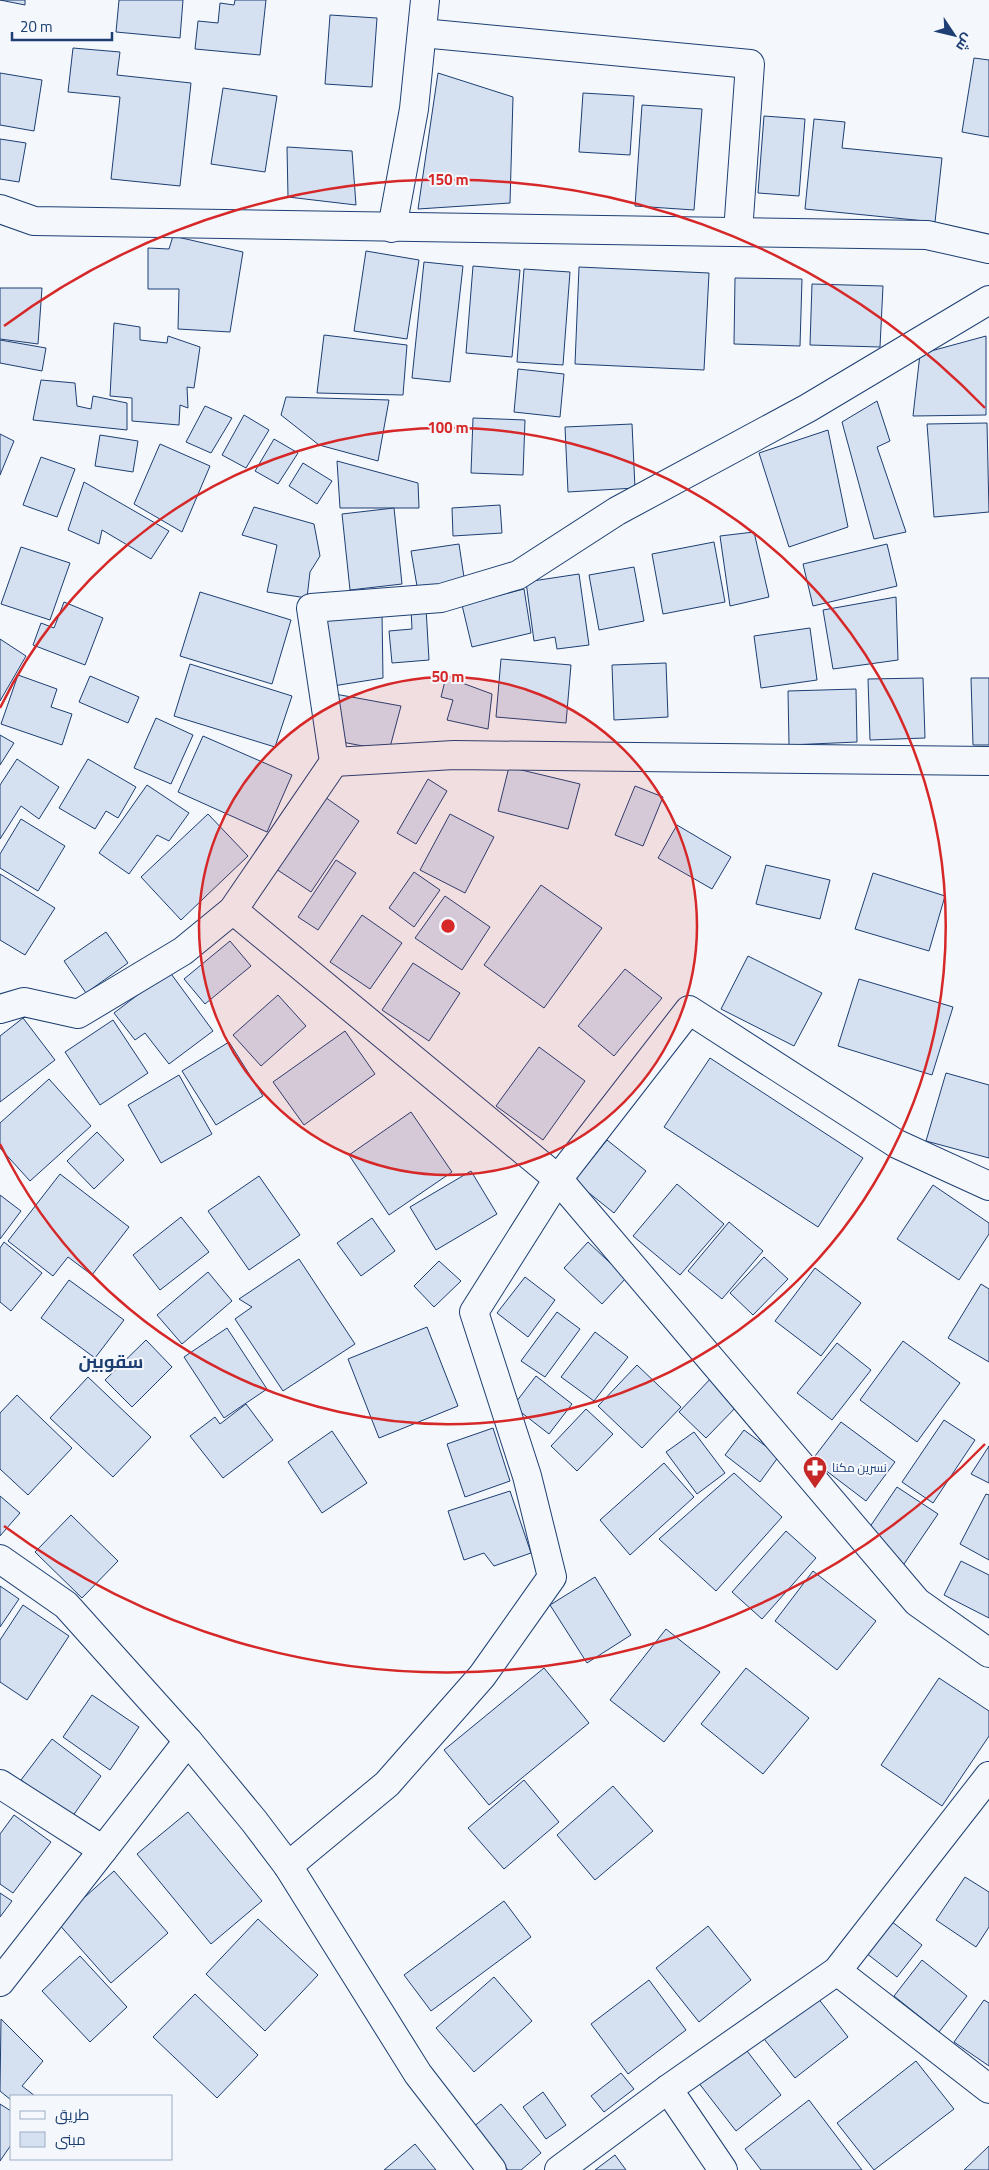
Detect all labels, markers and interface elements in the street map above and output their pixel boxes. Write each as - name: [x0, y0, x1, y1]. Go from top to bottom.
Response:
- scale bar: [12, 10, 112, 42]
- north arrow: [929, 10, 979, 60]
- text: 20 m: [20, 12, 53, 41]
- text: ش: [949, 28, 980, 57]
- text: 150 m: [428, 165, 468, 194]
- text: 100 m: [428, 413, 468, 442]
- text: 50 m: [432, 662, 464, 691]
- centre of rings: [439, 917, 457, 935]
- district label: سقوبين: [79, 1345, 143, 1378]
- pharmacy icon: نسرين مكنا: [802, 1455, 828, 1489]
- place label: نسرين مكنا: [832, 1456, 887, 1479]
- legend: [10, 2095, 172, 2160]
- text: طريق: [55, 2100, 89, 2129]
- text: مبنى: [55, 2125, 86, 2154]

